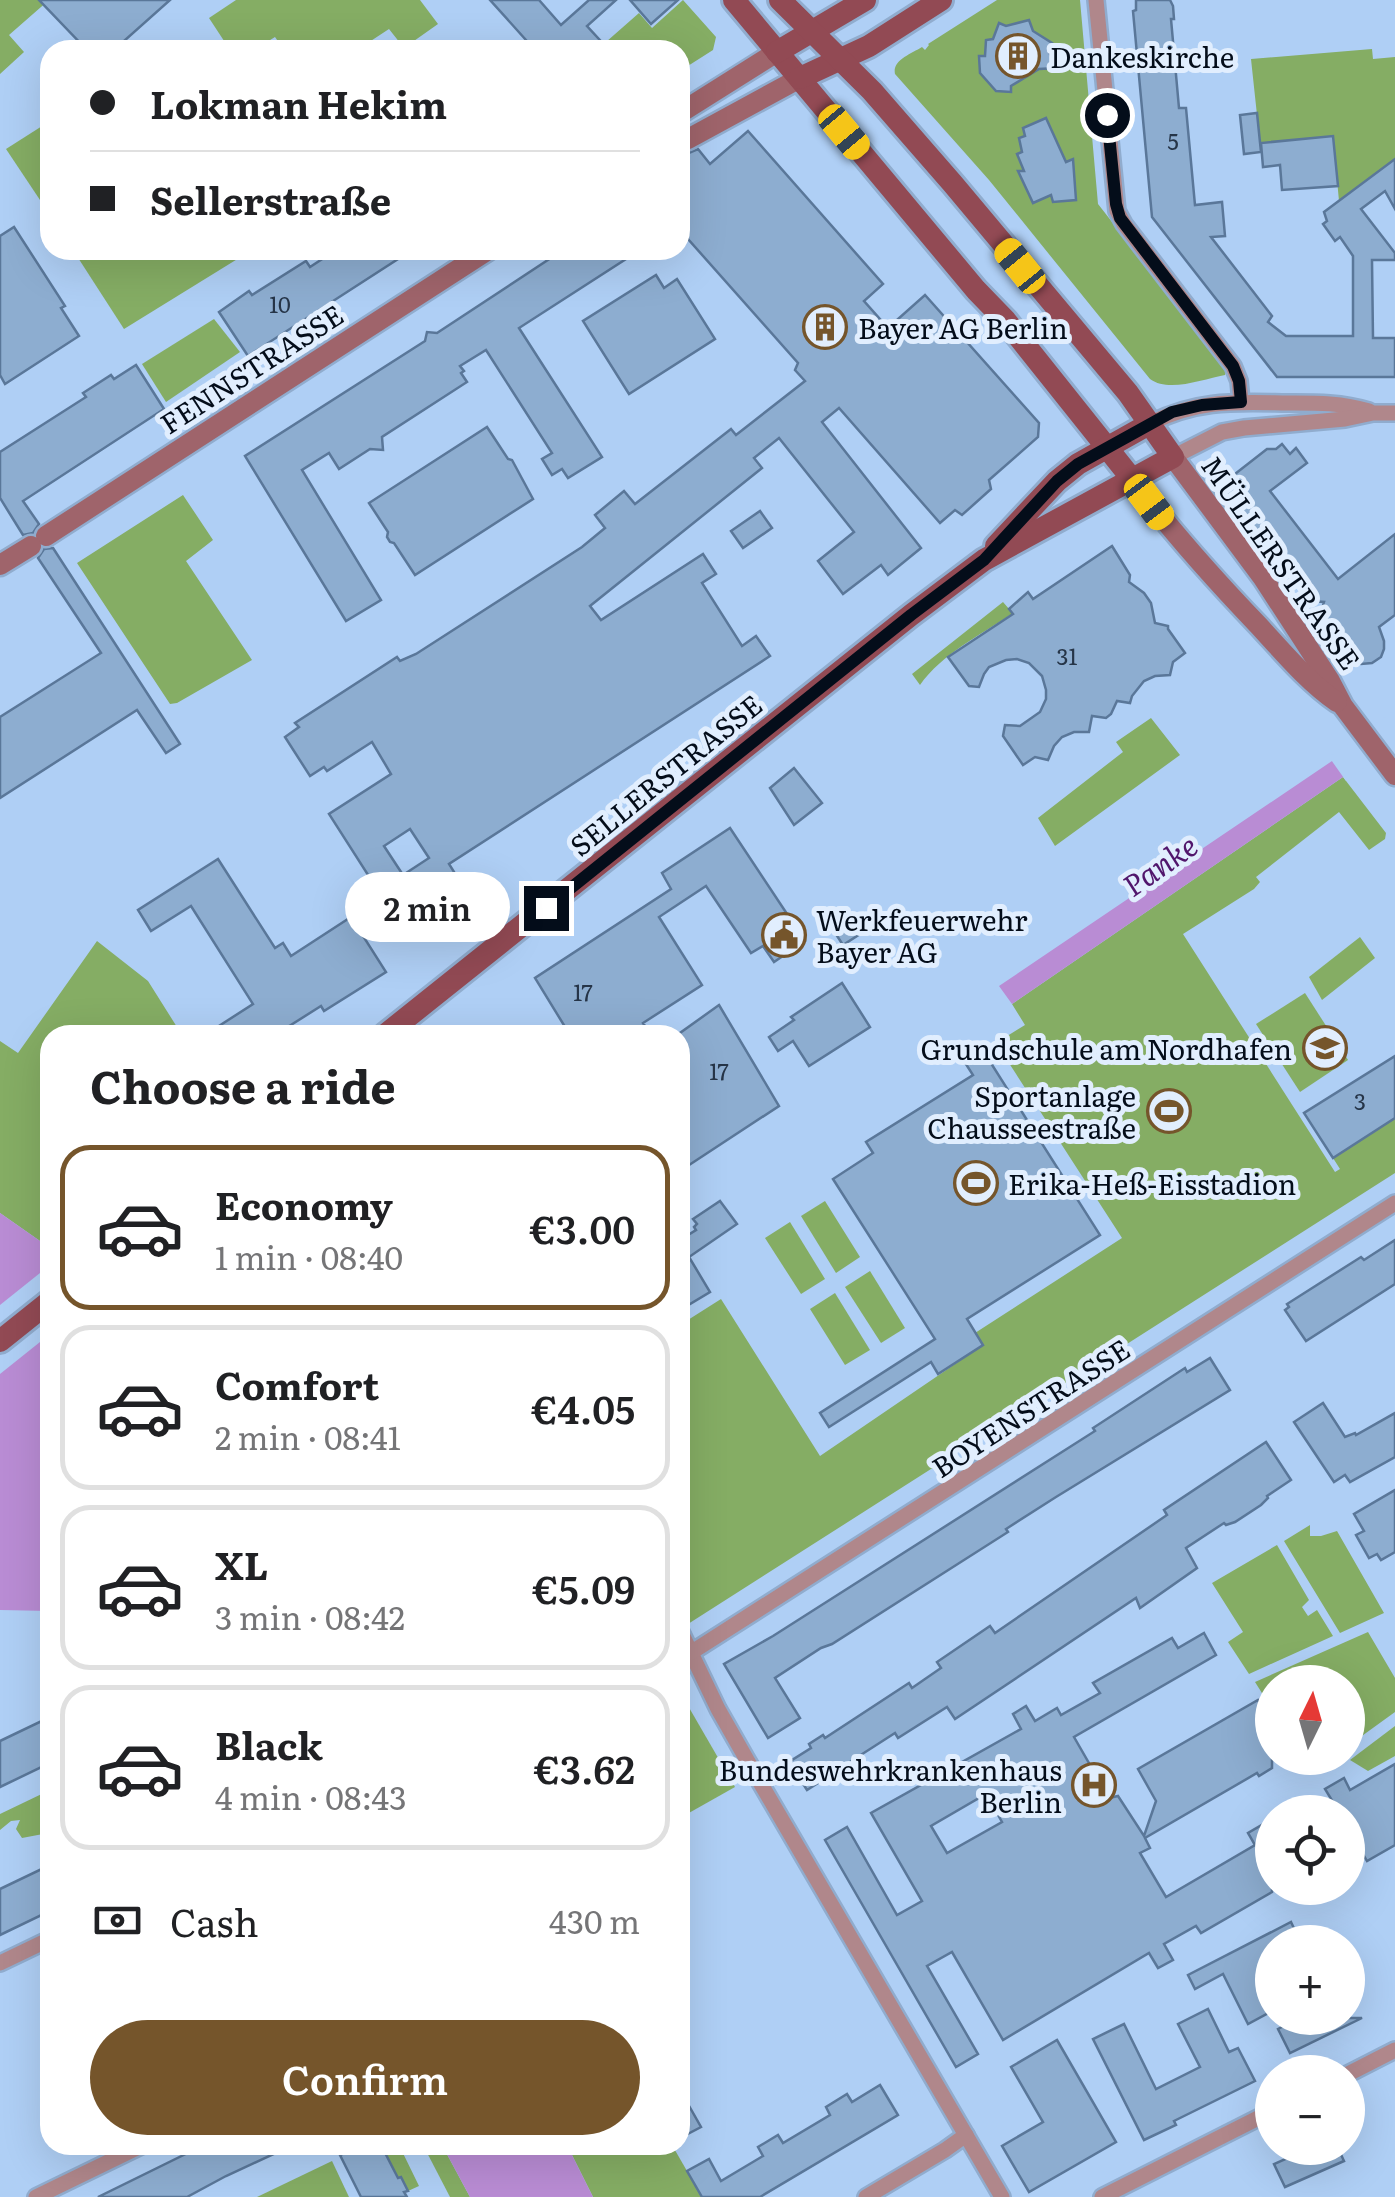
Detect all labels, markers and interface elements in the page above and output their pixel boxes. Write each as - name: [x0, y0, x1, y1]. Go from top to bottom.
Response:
- building icon: Dankeskirche: [995, 33, 1041, 79]
- place label: Dankeskirche: [1050, 35, 1234, 77]
- text: Lokman Hekim: [150, 74, 447, 131]
- route start: [1085, 93, 1130, 138]
- car: [813, 99, 875, 165]
- house number: 5: [1167, 124, 1179, 157]
- text: Sellerstraße: [150, 170, 391, 227]
- car: [989, 233, 1051, 299]
- house number: 10: [269, 287, 291, 320]
- street label: FENNSTRASSE: [151, 293, 351, 443]
- building icon: Bayer AG Berlin: [802, 304, 848, 350]
- place label: Bayer AG Berlin: [858, 306, 1068, 348]
- street label: MÜLLERSTRASSE: [1192, 446, 1372, 678]
- car: [1119, 469, 1179, 535]
- house number: 31: [1057, 639, 1077, 672]
- street label: SELLERSTRASSE: [560, 683, 770, 865]
- water label: Panke: [1113, 822, 1205, 906]
- callout: 2 min: [346, 873, 511, 943]
- text: 2 min: [384, 883, 471, 931]
- route end: [524, 886, 569, 931]
- place label: Werkfeuerwehr Bayer AG: [816, 898, 1028, 972]
- public building icon: Werkfeuerwehr Bayer AG: [761, 912, 807, 958]
- house number: 17: [573, 975, 593, 1008]
- school or university icon: Grundschule am Nordhafen: [1302, 1025, 1348, 1071]
- place label: Grundschule am Nordhafen: [920, 1027, 1292, 1069]
- text: Choose a ride: [90, 1051, 396, 1118]
- house number: 17: [709, 1054, 729, 1087]
- place label: Sportanlage Chausseestraße: [927, 1074, 1136, 1148]
- house number: 3: [1354, 1084, 1366, 1117]
- sports icon: Sportanlage Chausseestraße: [1146, 1088, 1192, 1134]
- sports icon: Erika-Heß-Eisstadion: [953, 1160, 999, 1206]
- place label: Erika-Heß-Eisstadion: [1008, 1162, 1296, 1204]
- text: Economy: [215, 1175, 393, 1232]
- icon: car: [95, 1183, 185, 1273]
- text: €3.00: [530, 1199, 635, 1256]
- text: 1 min · 08:40: [215, 1232, 403, 1280]
- street label: BOYENSTRASSE: [923, 1327, 1137, 1487]
- text: Comfort: [215, 1355, 379, 1412]
- icon: car: [95, 1363, 185, 1453]
- text: €4.05: [531, 1379, 635, 1436]
- text: 2 min · 08:41: [215, 1412, 401, 1460]
- text: XL: [215, 1535, 268, 1592]
- icon: car: [95, 1543, 185, 1633]
- text: €5.09: [532, 1559, 635, 1616]
- text: 3 min · 08:42: [215, 1592, 405, 1640]
- north arrow: [1255, 1665, 1365, 1775]
- map controls: [1255, 1665, 1365, 2165]
- text: Black: [215, 1715, 323, 1772]
- icon: car: [95, 1723, 185, 1813]
- text: €3.62: [534, 1739, 635, 1796]
- place label: Bundeswehrkrankenhaus Berlin: [719, 1748, 1062, 1822]
- hospital icon: Bundeswehrkrankenhaus Berlin: [1071, 1762, 1117, 1808]
- text: 4 min · 08:43: [215, 1772, 407, 1820]
- button: locate: [1255, 1795, 1365, 1905]
- text: Cash: [170, 1892, 259, 1949]
- icon: cash: [90, 1893, 145, 1948]
- text: 430 m: [549, 1896, 640, 1944]
- button: +: [1255, 1925, 1365, 2035]
- button: Confirm: [90, 2020, 640, 2135]
- button: −: [1255, 2055, 1365, 2165]

